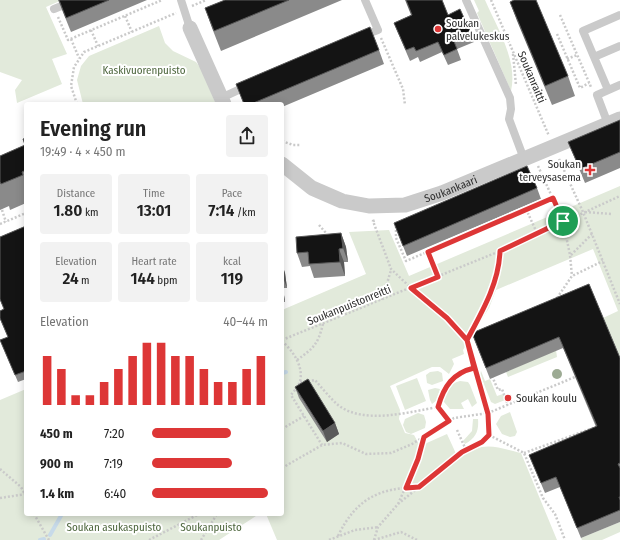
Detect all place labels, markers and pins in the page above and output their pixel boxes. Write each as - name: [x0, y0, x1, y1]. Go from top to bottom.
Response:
- place label: Soukan palvelukeskus: [446, 17, 510, 43]
- marker: Soukan palvelukeskus: [433, 24, 443, 34]
- place label: Soukan terveysasema: [519, 158, 581, 184]
- marker: Soukan terveysasema: [584, 164, 596, 176]
- pin: [546, 204, 580, 238]
- place label: Soukan koulu: [516, 392, 577, 405]
- marker: Soukan koulu: [503, 393, 513, 403]

